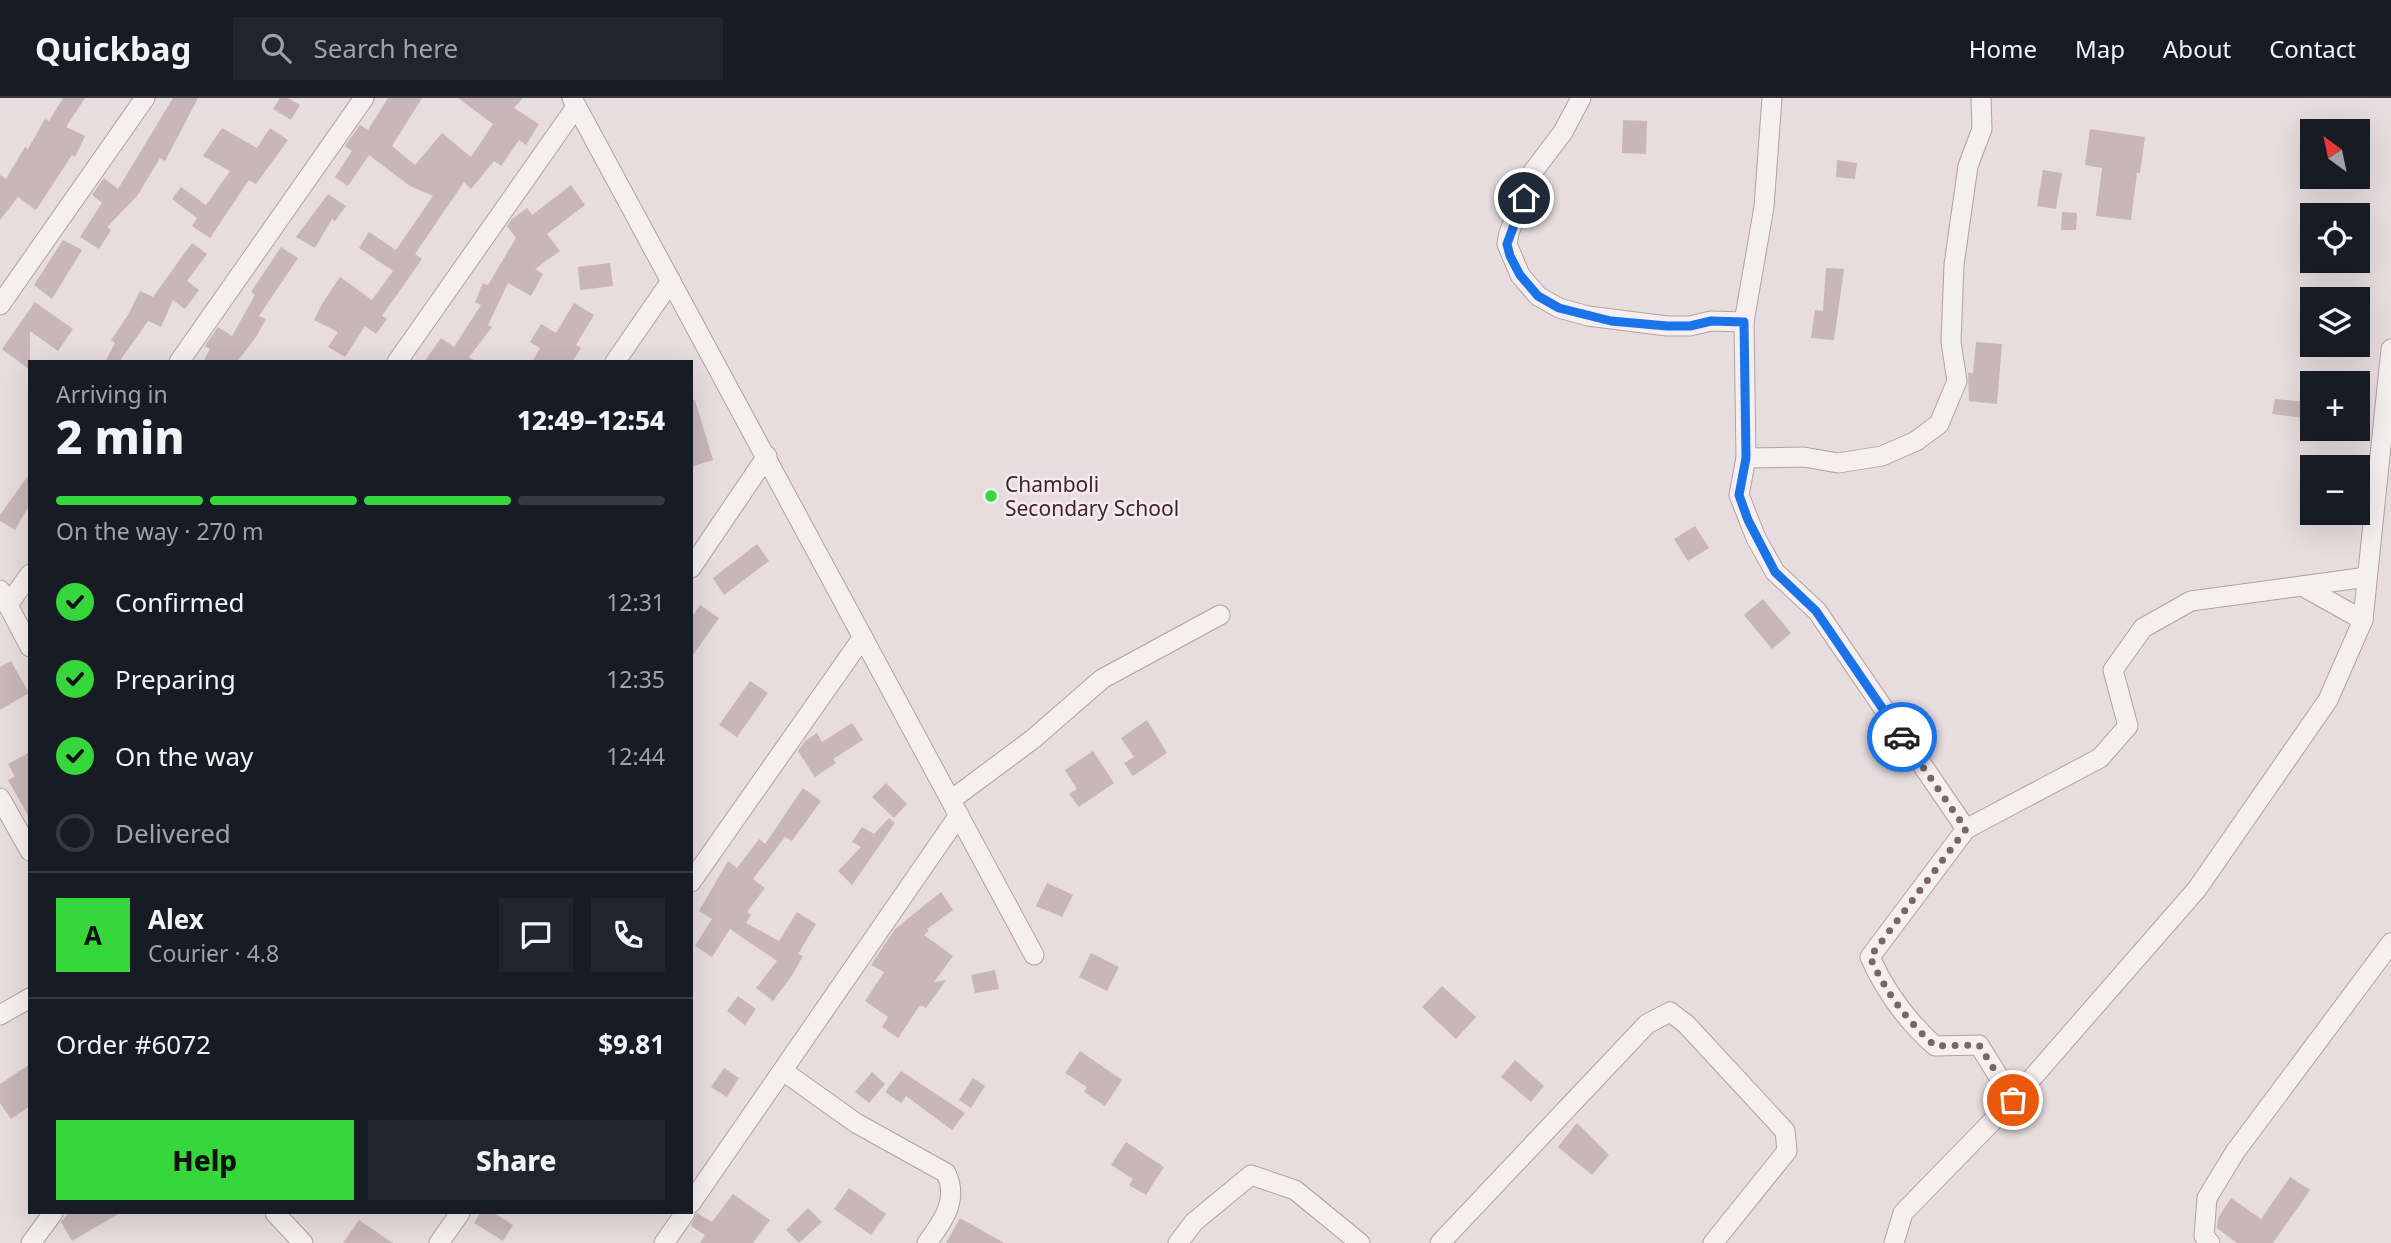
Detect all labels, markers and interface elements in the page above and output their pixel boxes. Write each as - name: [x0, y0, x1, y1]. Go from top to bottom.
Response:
- search box: [233, 17, 723, 80]
- text: Quickbag: [35, 26, 191, 71]
- icon: search: [257, 29, 295, 67]
- text: Search here: [313, 30, 458, 66]
- text: Home: [1969, 32, 2037, 65]
- text: Map: [2075, 32, 2125, 65]
- text: About: [2163, 32, 2231, 65]
- text: Contact: [2269, 32, 2356, 65]
- north arrow: [2300, 119, 2370, 189]
- map controls: [2300, 119, 2370, 525]
- pin: [1494, 168, 1554, 228]
- icon: home: [1505, 179, 1543, 217]
- button: locate: [2300, 203, 2370, 273]
- button: layers: [2300, 287, 2370, 357]
- button: +: [2300, 371, 2370, 441]
- text: Arriving in: [56, 378, 168, 410]
- text: 12:49–12:54: [517, 402, 665, 438]
- text: 2 min: [56, 405, 185, 467]
- button: −: [2300, 455, 2370, 525]
- place label: Chamboli Secondary School: [1005, 470, 1179, 522]
- marker: Chamboli Secondary School: [983, 488, 999, 504]
- text: On the way · 270 m: [56, 515, 263, 547]
- icon: check: [56, 583, 94, 621]
- text: Confirmed: [115, 584, 245, 620]
- text: 12:31: [606, 586, 665, 618]
- icon: check: [56, 660, 94, 698]
- text: Preparing: [115, 661, 236, 697]
- text: 12:35: [606, 663, 665, 695]
- courier: [1867, 702, 1937, 772]
- icon: car: [1883, 718, 1921, 756]
- icon: check: [56, 737, 94, 775]
- text: On the way: [115, 738, 253, 774]
- text: 12:44: [606, 740, 665, 772]
- text: Delivered: [115, 815, 231, 851]
- button: chat: [499, 898, 573, 972]
- button: phone: [591, 898, 665, 972]
- text: Alex: [148, 901, 204, 937]
- text: A: [84, 917, 102, 953]
- text: Courier · 4.8: [148, 937, 279, 969]
- text: Order #6072: [56, 1026, 211, 1062]
- text: $9.81: [598, 1026, 665, 1062]
- pin: [1983, 1070, 2043, 1130]
- icon: bag: [1994, 1081, 2032, 1119]
- button: Help: [56, 1120, 354, 1200]
- button: Share: [368, 1120, 665, 1200]

